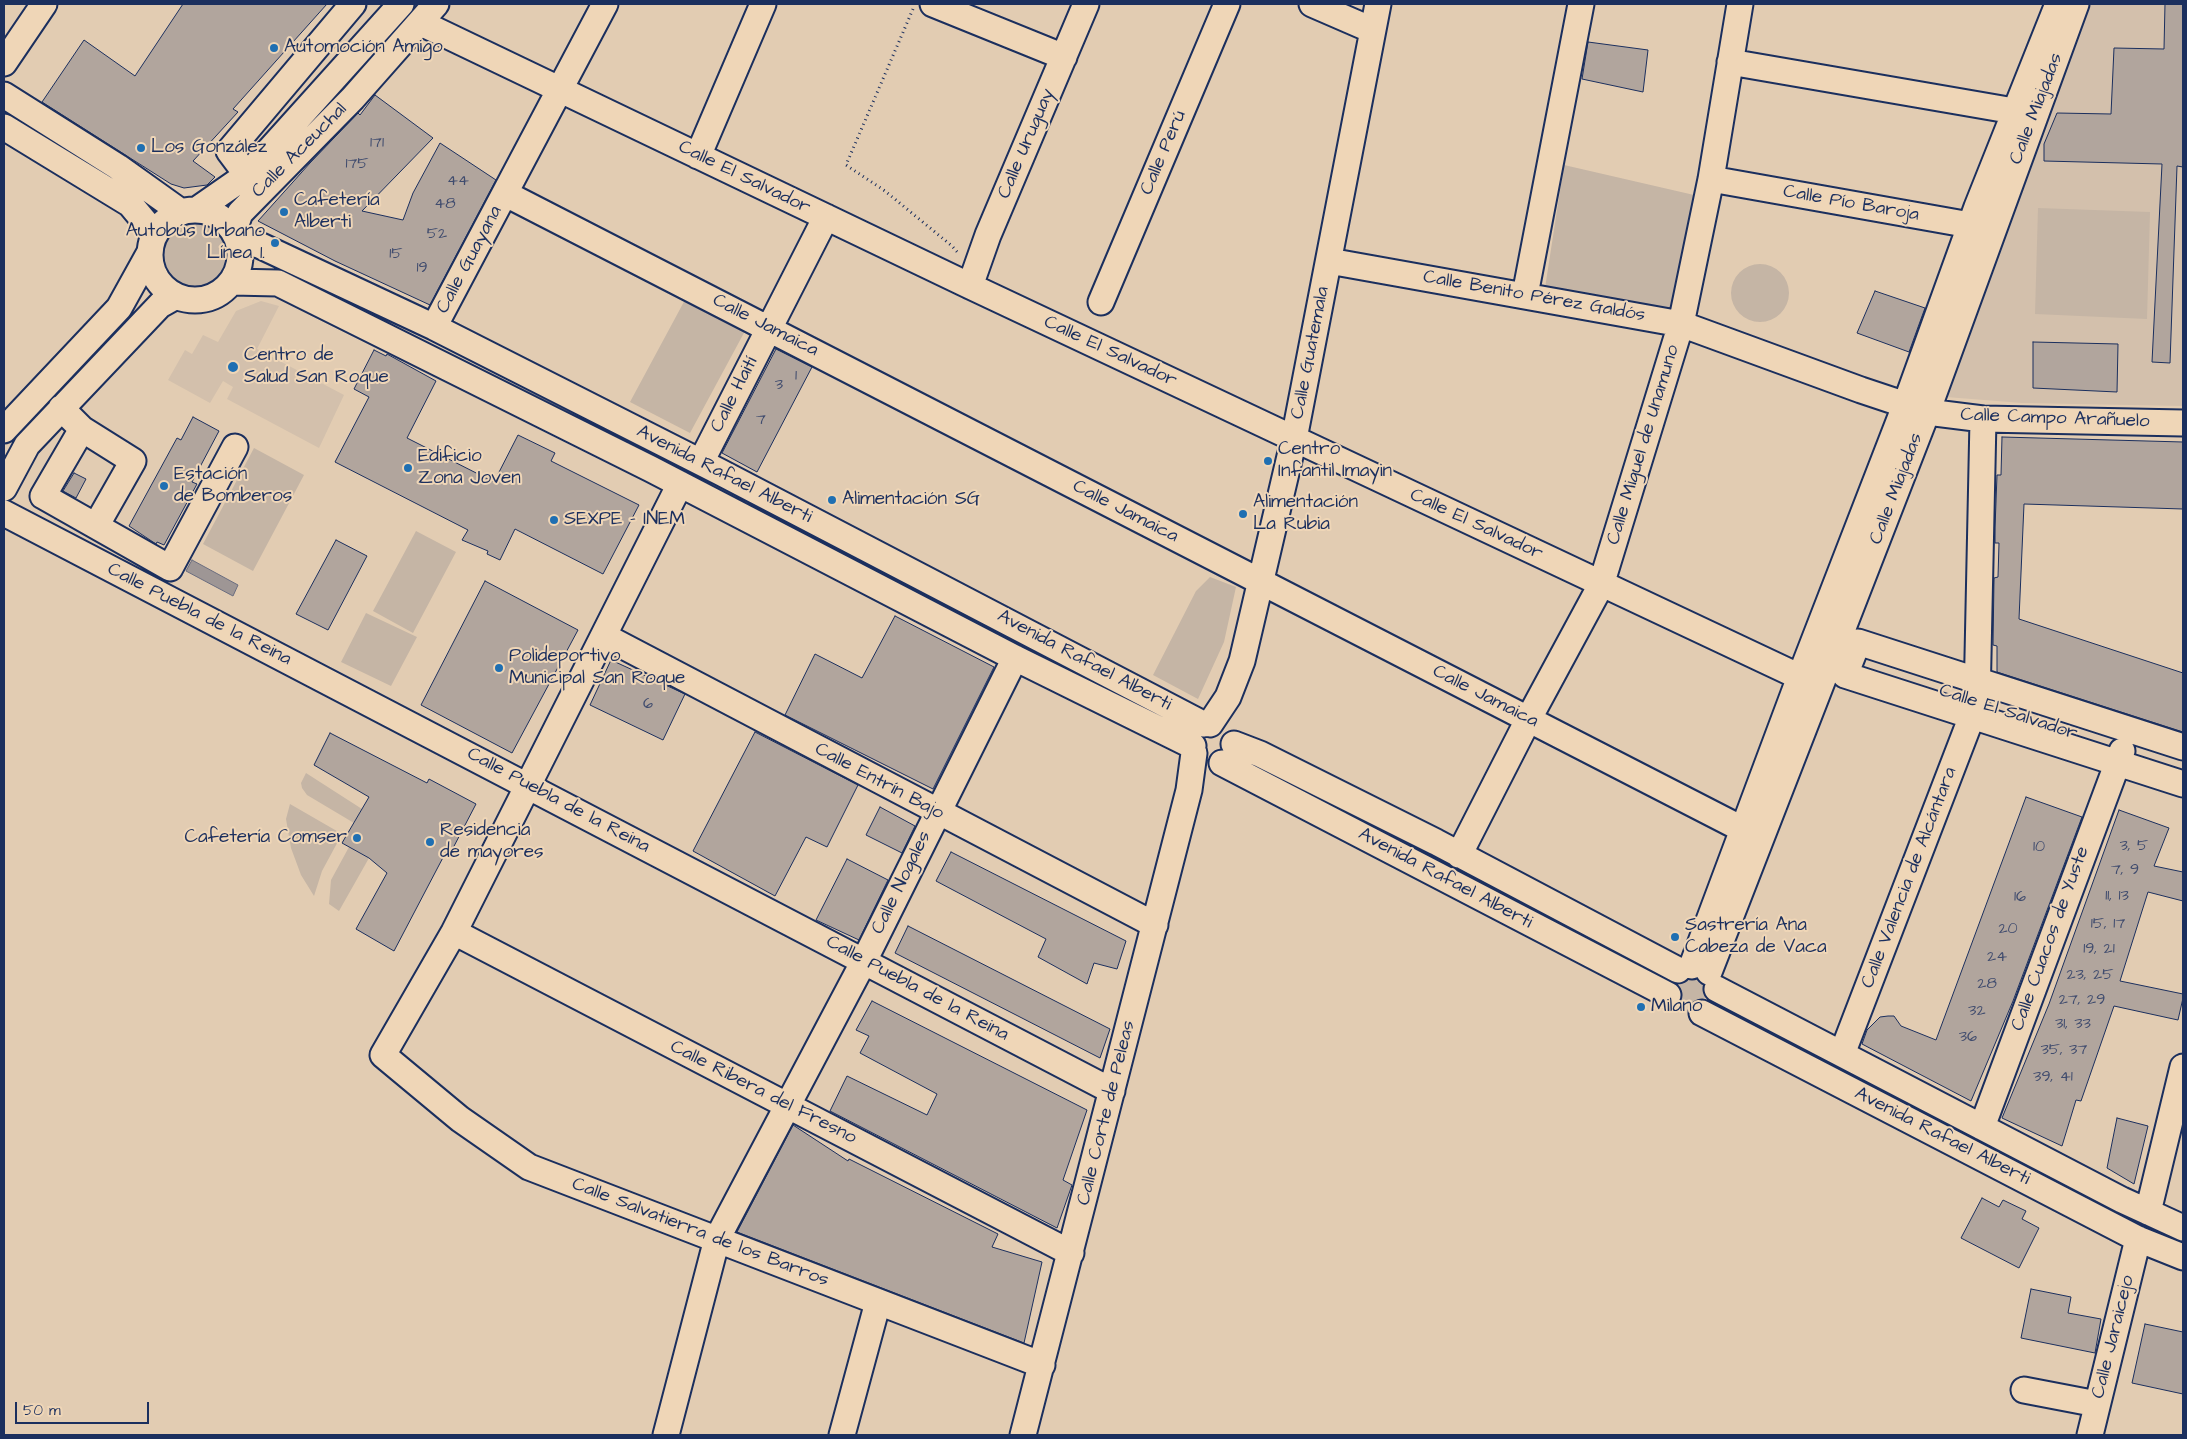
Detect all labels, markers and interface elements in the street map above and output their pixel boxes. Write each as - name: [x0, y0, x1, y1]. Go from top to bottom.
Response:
- place label: Automoción Amigo: [284, 37, 443, 59]
- marker: Automoción Amigo: [268, 42, 280, 54]
- street label: Calle Miajadas: [2005, 50, 2069, 168]
- street label: Calle Uruguay: [994, 86, 1060, 202]
- street label: Calle Aceuchal: [248, 99, 352, 203]
- street label: Calle Perú: [1136, 107, 1192, 199]
- house number: 171: [370, 134, 384, 154]
- street label: Calle El Salvador: [674, 136, 814, 220]
- place label: Los González: [151, 137, 267, 159]
- marker: Los González: [135, 142, 147, 154]
- house number: 175: [345, 155, 369, 175]
- house number: 44: [447, 172, 469, 192]
- street label: Calle Pío Baroja: [1781, 181, 1921, 227]
- place label: Cafetería Alberti: [294, 190, 380, 234]
- house number: 48: [434, 195, 456, 215]
- street label: Calle Guayana: [432, 202, 508, 318]
- marker: Cafetería Alberti: [278, 206, 290, 218]
- place label: Autobús Urbano Línea 1.: [126, 221, 265, 265]
- house number: 52: [427, 225, 447, 245]
- marker: Autobús Urbano Línea 1.: [269, 237, 281, 249]
- house number: 15: [389, 245, 403, 265]
- house number: 19: [416, 259, 428, 279]
- street label: Calle Benito Pérez Galdós: [1421, 266, 1647, 328]
- street label: Calle Guatemala: [1287, 285, 1335, 421]
- street label: Calle Jamaica: [708, 290, 822, 362]
- street label: Calle El Salvador: [1040, 311, 1180, 393]
- street label: Calle Miguel de Unamuno: [1603, 342, 1685, 548]
- place label: Centro de Salud San Roque: [244, 345, 389, 389]
- street label: Calle Haití: [706, 353, 764, 437]
- marker: Centro de Salud San Roque: [226, 360, 240, 374]
- house number: 1: [795, 367, 797, 387]
- house number: 3: [775, 376, 783, 396]
- street label: Calle Campo Arañuelo: [1960, 404, 2150, 434]
- house number: 7: [756, 411, 766, 431]
- street label: Avenida Rafael Alberti: [632, 421, 816, 529]
- street label: Calle Miajadas: [1865, 430, 1929, 548]
- place label: Centro Infantil Imayin: [1278, 439, 1392, 483]
- place label: Edificio Zona Joven: [418, 446, 521, 490]
- marker: Centro Infantil Imayin: [1262, 455, 1274, 467]
- marker: Edificio Zona Joven: [402, 462, 414, 474]
- place label: Estación de Bomberos: [174, 464, 292, 508]
- street label: Calle Jamaica: [1068, 476, 1182, 548]
- marker: Estación de Bomberos: [158, 480, 170, 492]
- street label: Calle El Salvador: [1406, 484, 1546, 566]
- place label: Alimentación SG: [842, 489, 980, 511]
- place label: Alimentación La Rubia: [1253, 492, 1358, 536]
- marker: Alimentación SG: [826, 494, 838, 506]
- marker: Alimentación La Rubia: [1237, 508, 1249, 520]
- place label: SEXPE - INEM: [564, 509, 685, 531]
- marker: SEXPE - INEM: [548, 514, 560, 526]
- street label: Calle Puebla de la Reina: [103, 559, 295, 671]
- street label: Avenida Rafael Alberti: [993, 605, 1175, 717]
- place label: Polideportivo Municipal San Roque: [509, 646, 685, 690]
- street label: Calle Jamaica: [1428, 661, 1542, 733]
- marker: Polideportivo Municipal San Roque: [493, 662, 505, 674]
- street label: Calle El Salvador: [1936, 680, 2080, 746]
- house number: 6: [643, 695, 653, 715]
- street label: Calle Entrín Bajo: [810, 738, 948, 826]
- street label: Calle Puebla de la Reina: [463, 743, 653, 859]
- street label: Calle Valencia de Alcántara: [1857, 764, 1963, 992]
- place label: Residencia de mayores: [440, 820, 543, 864]
- street label: Avenida Rafael Alberti: [1354, 823, 1536, 935]
- place label: Cafetería Comser: [184, 827, 347, 849]
- street label: Calle Nogales: [867, 828, 937, 938]
- marker: Cafetería Comser: [351, 832, 363, 844]
- marker: Residencia de mayores: [424, 836, 436, 848]
- house number: 3, 5: [2120, 837, 2148, 857]
- house number: 10: [2033, 838, 2045, 858]
- street label: Calle Cuacos de Yuste: [2007, 844, 2095, 1034]
- house number: 7, 9: [2111, 861, 2139, 881]
- house number: 11, 13: [2105, 887, 2129, 907]
- house number: 16: [2014, 888, 2026, 908]
- place label: Sastrería Ana Cabeza de Vaca: [1685, 915, 1827, 959]
- house number: 15, 17: [2091, 915, 2125, 935]
- house number: 20: [1998, 920, 2018, 940]
- street label: Calle Puebla de la Reina: [822, 931, 1012, 1047]
- marker: Sastrería Ana Cabeza de Vaca: [1669, 931, 1681, 943]
- house number: 19, 21: [2083, 940, 2115, 960]
- house number: 24: [1987, 948, 2007, 968]
- house number: 23, 25: [2066, 966, 2114, 986]
- house number: 28: [1977, 975, 1997, 995]
- house number: 27, 29: [2059, 991, 2105, 1011]
- place label: Milano: [1651, 996, 1702, 1018]
- marker: Milano: [1635, 1001, 1647, 1013]
- house number: 32: [1968, 1002, 1986, 1022]
- house number: 31, 33: [2055, 1015, 2091, 1035]
- street label: Calle Corte de Peleas: [1073, 1018, 1141, 1208]
- house number: 36: [1959, 1028, 1977, 1048]
- street label: Calle Ribera del Fresno: [666, 1036, 860, 1150]
- house number: 35, 37: [2041, 1041, 2087, 1061]
- house number: 39, 41: [2033, 1068, 2073, 1088]
- street label: Avenida Rafael Alberti: [1850, 1083, 2034, 1191]
- street label: Calle Salvatierra de los Barros: [568, 1173, 832, 1293]
- street label: Calle Jaraicejo: [2088, 1273, 2140, 1401]
- scale bar: [18, 1392, 151, 1424]
- text: 50 m: [23, 1400, 61, 1421]

